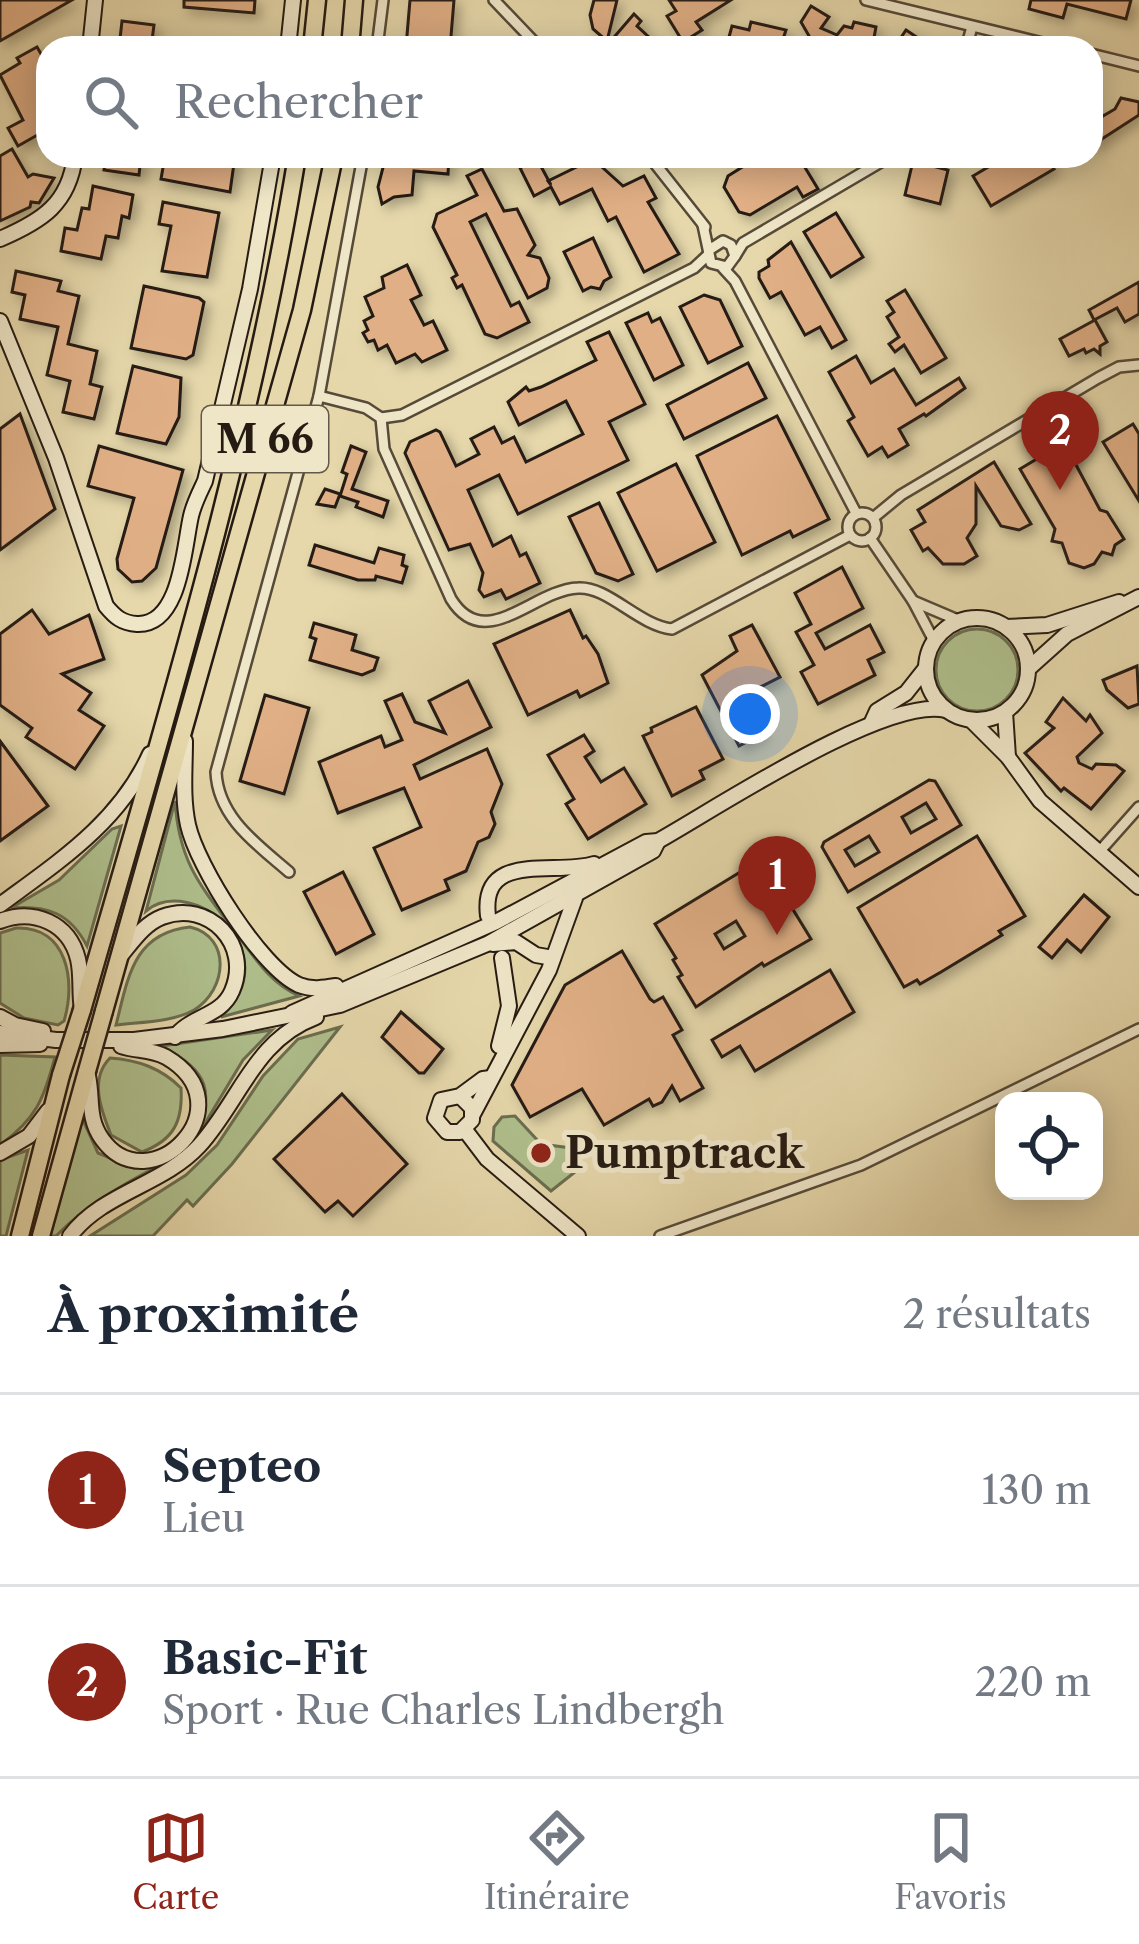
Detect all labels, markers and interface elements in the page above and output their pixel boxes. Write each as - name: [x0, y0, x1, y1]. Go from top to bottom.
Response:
- search box: [36, 36, 1103, 168]
- icon: search: [78, 69, 144, 135]
- text: Rechercher: [174, 74, 423, 130]
- pin: 2: [1021, 391, 1099, 490]
- road number: M 66: [202, 406, 328, 472]
- your location: [720, 684, 780, 744]
- pin: 1: [738, 836, 816, 935]
- map controls: [995, 1092, 1103, 1200]
- button: locate: [995, 1092, 1103, 1200]
- place label: Pumptrack: [565, 1127, 805, 1179]
- marker: Pumptrack: [528, 1140, 554, 1166]
- text: À proximité: [48, 1283, 359, 1345]
- text: 2 résultats: [903, 1290, 1091, 1338]
- text: Septeo: [162, 1438, 321, 1494]
- text: 1: [78, 1466, 96, 1514]
- text: 130 m: [982, 1466, 1091, 1514]
- text: Lieu: [162, 1494, 245, 1542]
- text: Basic-Fit: [162, 1630, 367, 1686]
- text: 2: [75, 1658, 99, 1706]
- text: 220 m: [975, 1658, 1091, 1706]
- text: Sport · Rue Charles Lindbergh: [162, 1686, 724, 1734]
- tab: Carte: [132, 1805, 219, 1918]
- tab: Itinéraire: [484, 1805, 630, 1918]
- tab: Favoris: [894, 1805, 1007, 1918]

